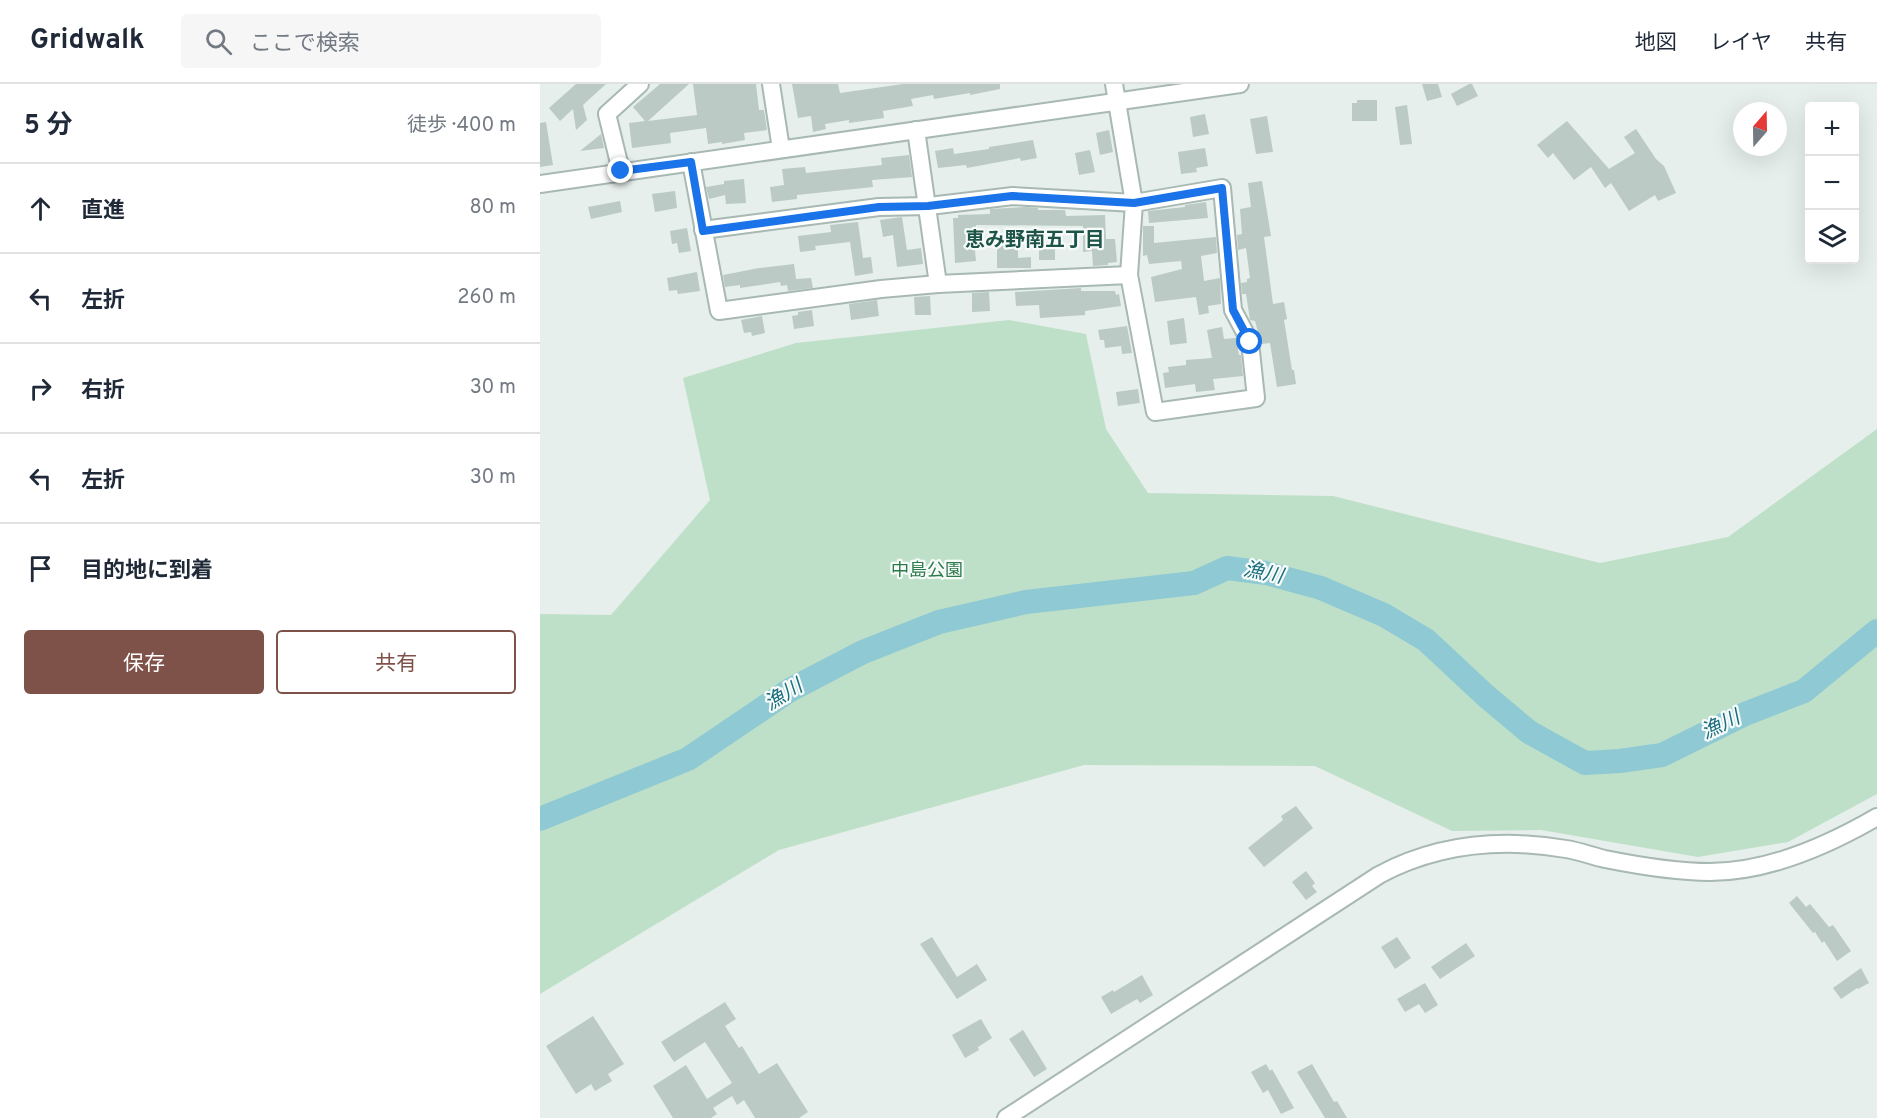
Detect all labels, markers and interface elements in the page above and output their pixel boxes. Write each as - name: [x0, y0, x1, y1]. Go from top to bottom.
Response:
- search box: [181, 14, 601, 68]
- text: Gridwalk: [30, 23, 145, 59]
- icon: search: [202, 25, 235, 58]
- text: 地図: [1635, 30, 1677, 57]
- text: レイヤ: [1710, 30, 1772, 57]
- text: 共有: [1805, 30, 1847, 57]
- text: ここで検索: [250, 31, 360, 58]
- north arrow: [1733, 102, 1787, 156]
- map controls: [1805, 102, 1859, 264]
- button: +: [1805, 102, 1859, 156]
- text: 5 分: [24, 110, 72, 143]
- text: 徒歩 · 400 m: [407, 113, 516, 139]
- button: −: [1805, 156, 1859, 210]
- route end: [607, 157, 633, 183]
- icon: ahead: [24, 192, 57, 225]
- text: 80 m: [470, 195, 516, 221]
- text: 直進: [81, 198, 125, 225]
- button: layers: [1805, 210, 1859, 264]
- district label: 恵み野南五丁目: [965, 228, 1105, 254]
- icon: left: [24, 282, 57, 315]
- text: 260 m: [457, 285, 516, 311]
- text: 左折: [81, 288, 125, 315]
- route start: [1236, 328, 1262, 354]
- icon: right: [24, 372, 57, 405]
- text: 30 m: [470, 375, 516, 401]
- text: 右折: [81, 378, 125, 405]
- icon: left: [24, 462, 57, 495]
- text: 30 m: [470, 465, 516, 491]
- text: 左折: [81, 468, 125, 495]
- icon: arrive: [24, 552, 57, 585]
- water label: 漁川: [1241, 557, 1287, 591]
- text: 目的地に到着: [81, 558, 213, 585]
- park label: 中島公園: [891, 560, 963, 583]
- button: 保存: [24, 630, 264, 694]
- button: 共有: [276, 630, 516, 694]
- water label: 漁川: [760, 673, 810, 718]
- water label: 漁川: [1697, 705, 1746, 746]

